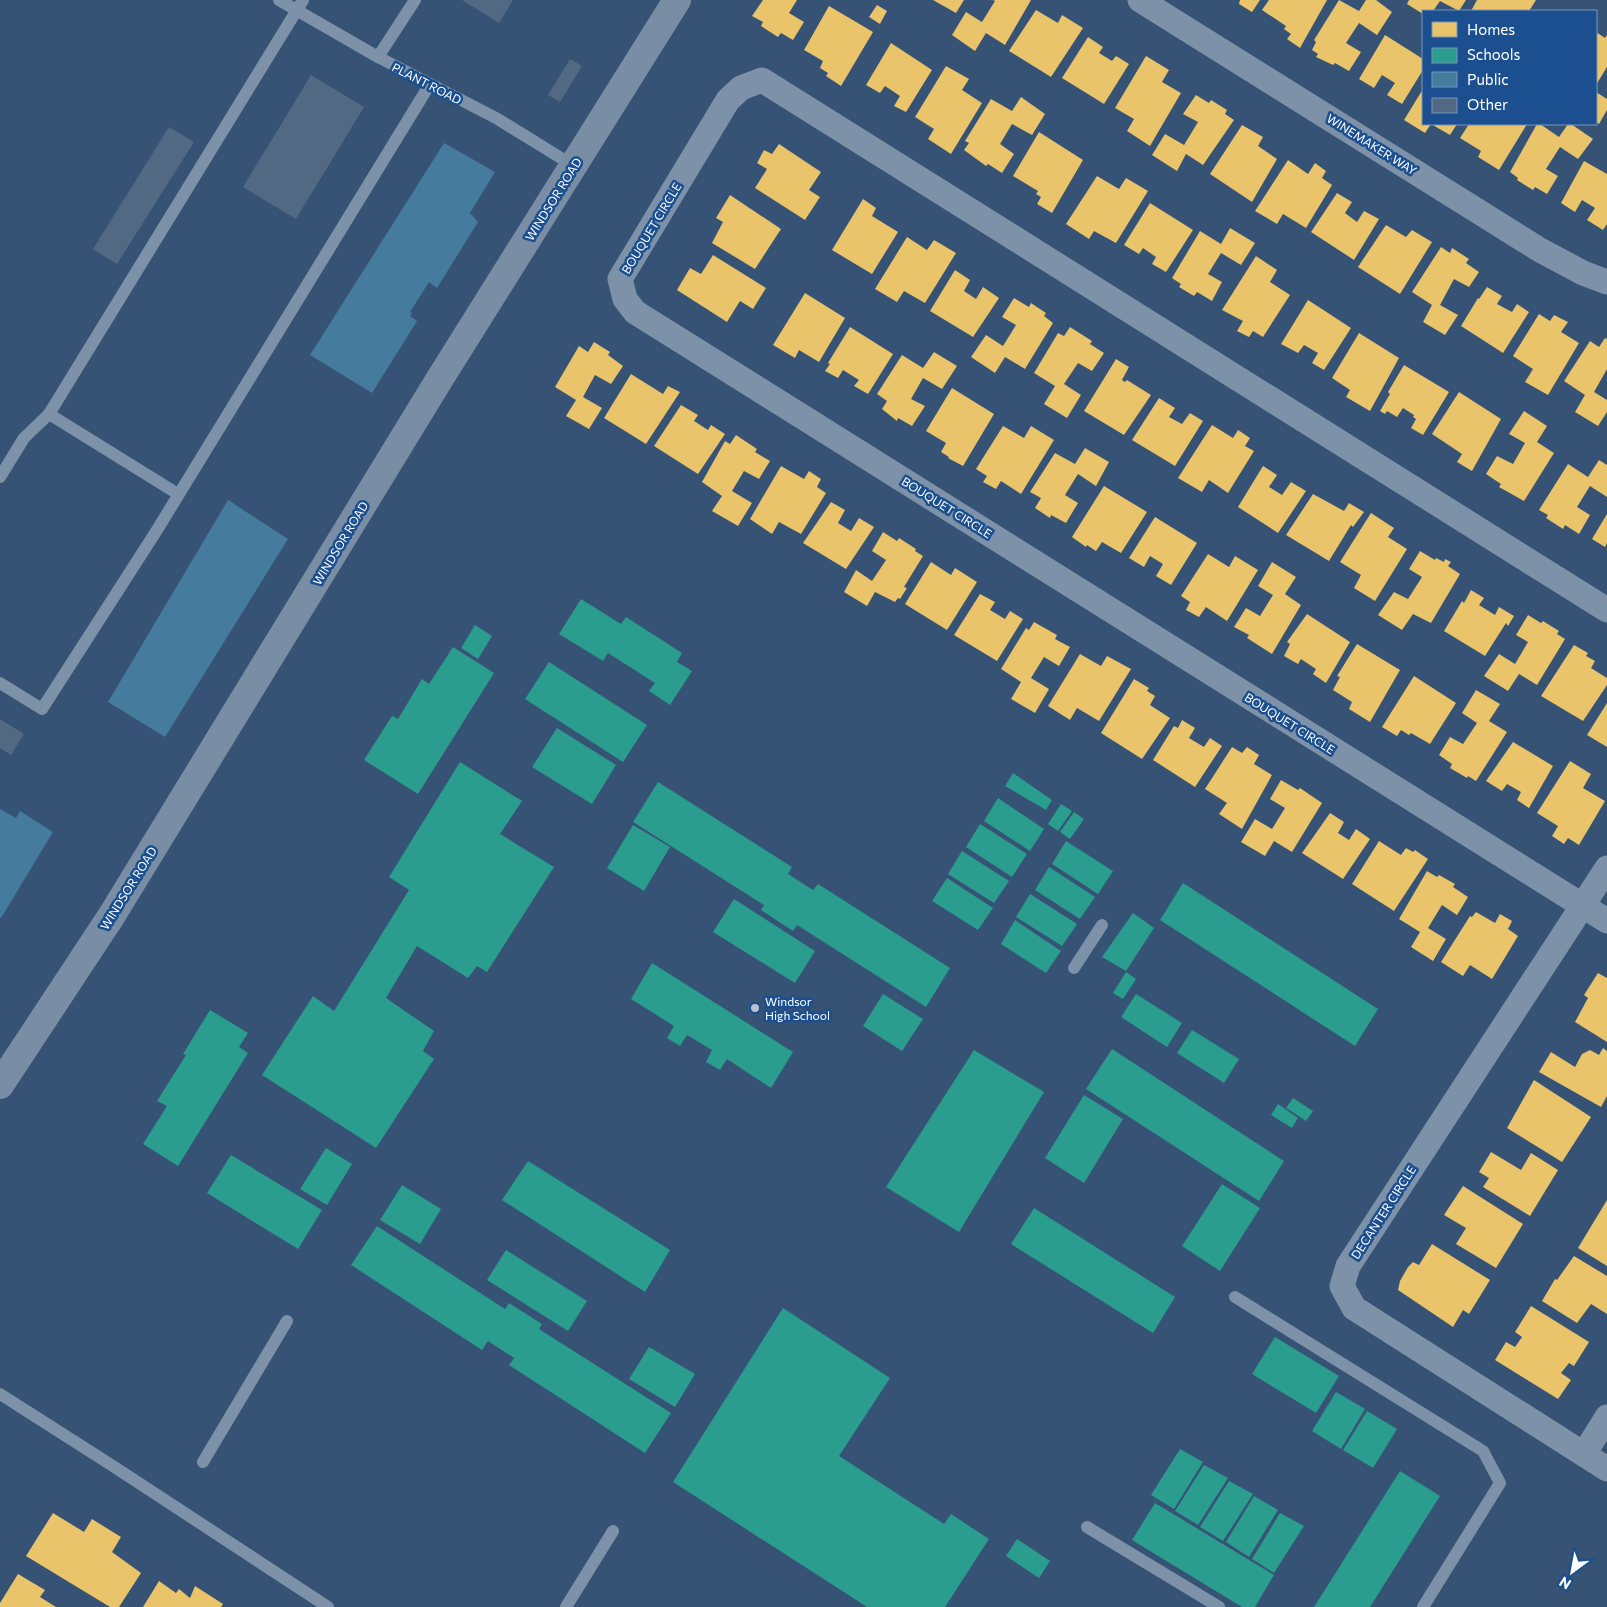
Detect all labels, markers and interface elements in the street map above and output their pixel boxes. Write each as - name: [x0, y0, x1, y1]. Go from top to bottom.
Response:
- legend: [1422, 10, 1597, 125]
- text: Homes: [1467, 20, 1515, 38]
- text: Schools: [1467, 45, 1521, 63]
- street label: PLANT ROAD: [390, 59, 464, 107]
- text: Public: [1467, 70, 1509, 88]
- text: Other: [1467, 95, 1508, 113]
- street label: WINEMAKER WAY: [1324, 111, 1420, 177]
- street label: WINDSOR ROAD: [522, 155, 584, 243]
- street label: BOUQUET CIRCLE: [618, 180, 684, 276]
- street label: BOUQUET CIRCLE: [899, 474, 995, 540]
- street label: WINDSOR ROAD: [310, 499, 371, 587]
- street label: BOUQUET CIRCLE: [1242, 690, 1338, 756]
- street label: WINDSOR ROAD: [97, 844, 159, 932]
- place label: Windsor High School: [765, 994, 830, 1022]
- marker: Windsor High School: [749, 1002, 761, 1014]
- street label: DECANTER CIRCLE: [1348, 1163, 1418, 1261]
- north arrow: [1547, 1547, 1597, 1597]
- text: N: [1556, 1573, 1574, 1593]

